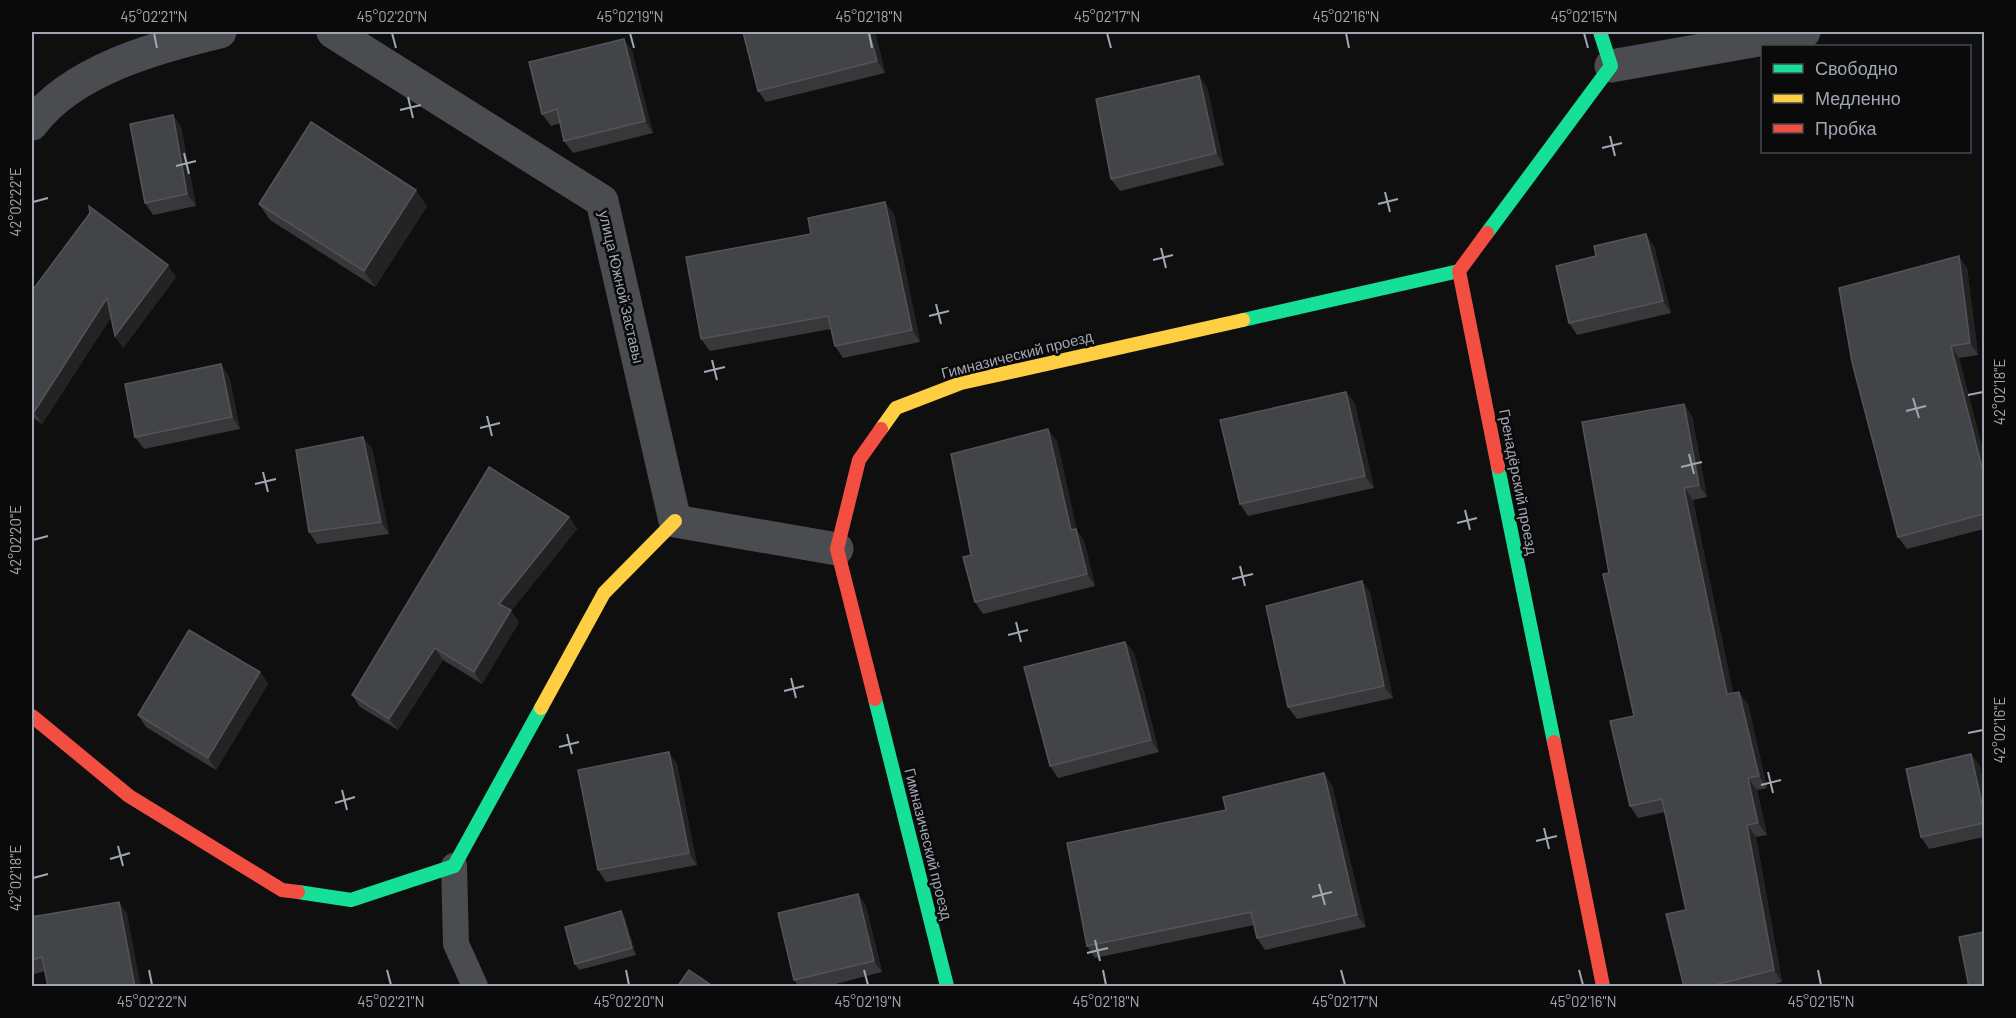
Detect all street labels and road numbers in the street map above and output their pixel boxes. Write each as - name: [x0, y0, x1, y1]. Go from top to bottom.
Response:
- street label: улица Южной Заставы: [596, 209, 648, 365]
- street label: Гимназический проезд: [939, 326, 1095, 382]
- street label: Гренадёрский проезд: [1496, 407, 1542, 556]
- street label: Гимназический проезд: [901, 766, 957, 922]

